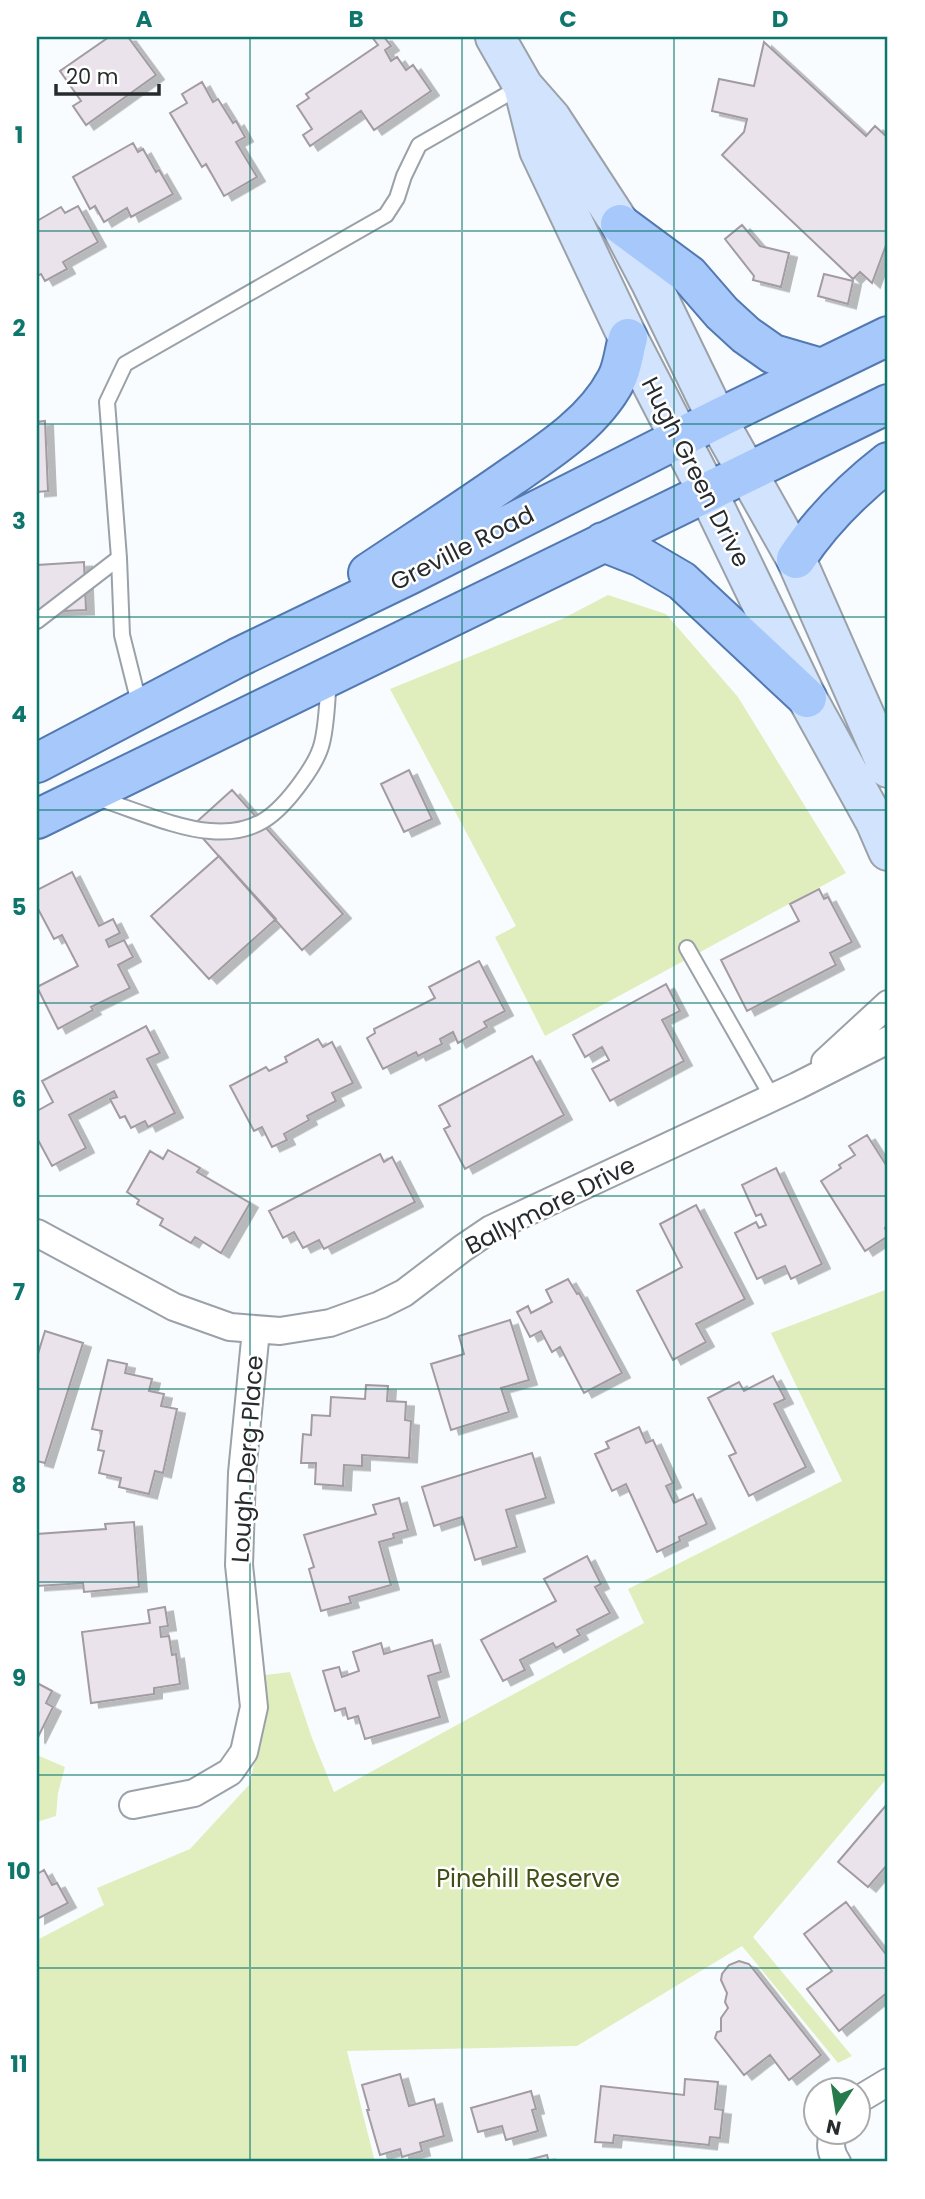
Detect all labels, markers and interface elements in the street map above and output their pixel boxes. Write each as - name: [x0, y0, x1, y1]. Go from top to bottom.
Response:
- text: A: [136, 3, 153, 35]
- text: B: [348, 3, 364, 35]
- text: C: [559, 3, 577, 35]
- text: D: [772, 3, 788, 35]
- scale bar: [56, 52, 159, 96]
- text: 20 m: [66, 62, 119, 91]
- text: 1: [15, 119, 23, 151]
- text: 2: [12, 312, 26, 344]
- street label: Hugh Green Drive: [634, 371, 758, 573]
- street label: Greville Road: [384, 498, 540, 598]
- text: 3: [12, 505, 26, 537]
- text: 4: [11, 698, 27, 730]
- text: 5: [12, 891, 26, 923]
- text: 6: [12, 1083, 26, 1115]
- street label: Ballymore Drive: [459, 1148, 641, 1262]
- text: 7: [13, 1276, 25, 1308]
- street label: Lough Derg Place: [223, 1354, 271, 1564]
- text: 8: [12, 1469, 26, 1501]
- text: 9: [12, 1662, 26, 1694]
- text: 10: [7, 1855, 31, 1887]
- park label: Pinehill Reserve: [436, 1862, 620, 1895]
- text: 11: [10, 2048, 28, 2080]
- north arrow: [802, 2076, 872, 2146]
- text: N: [824, 2112, 843, 2142]

